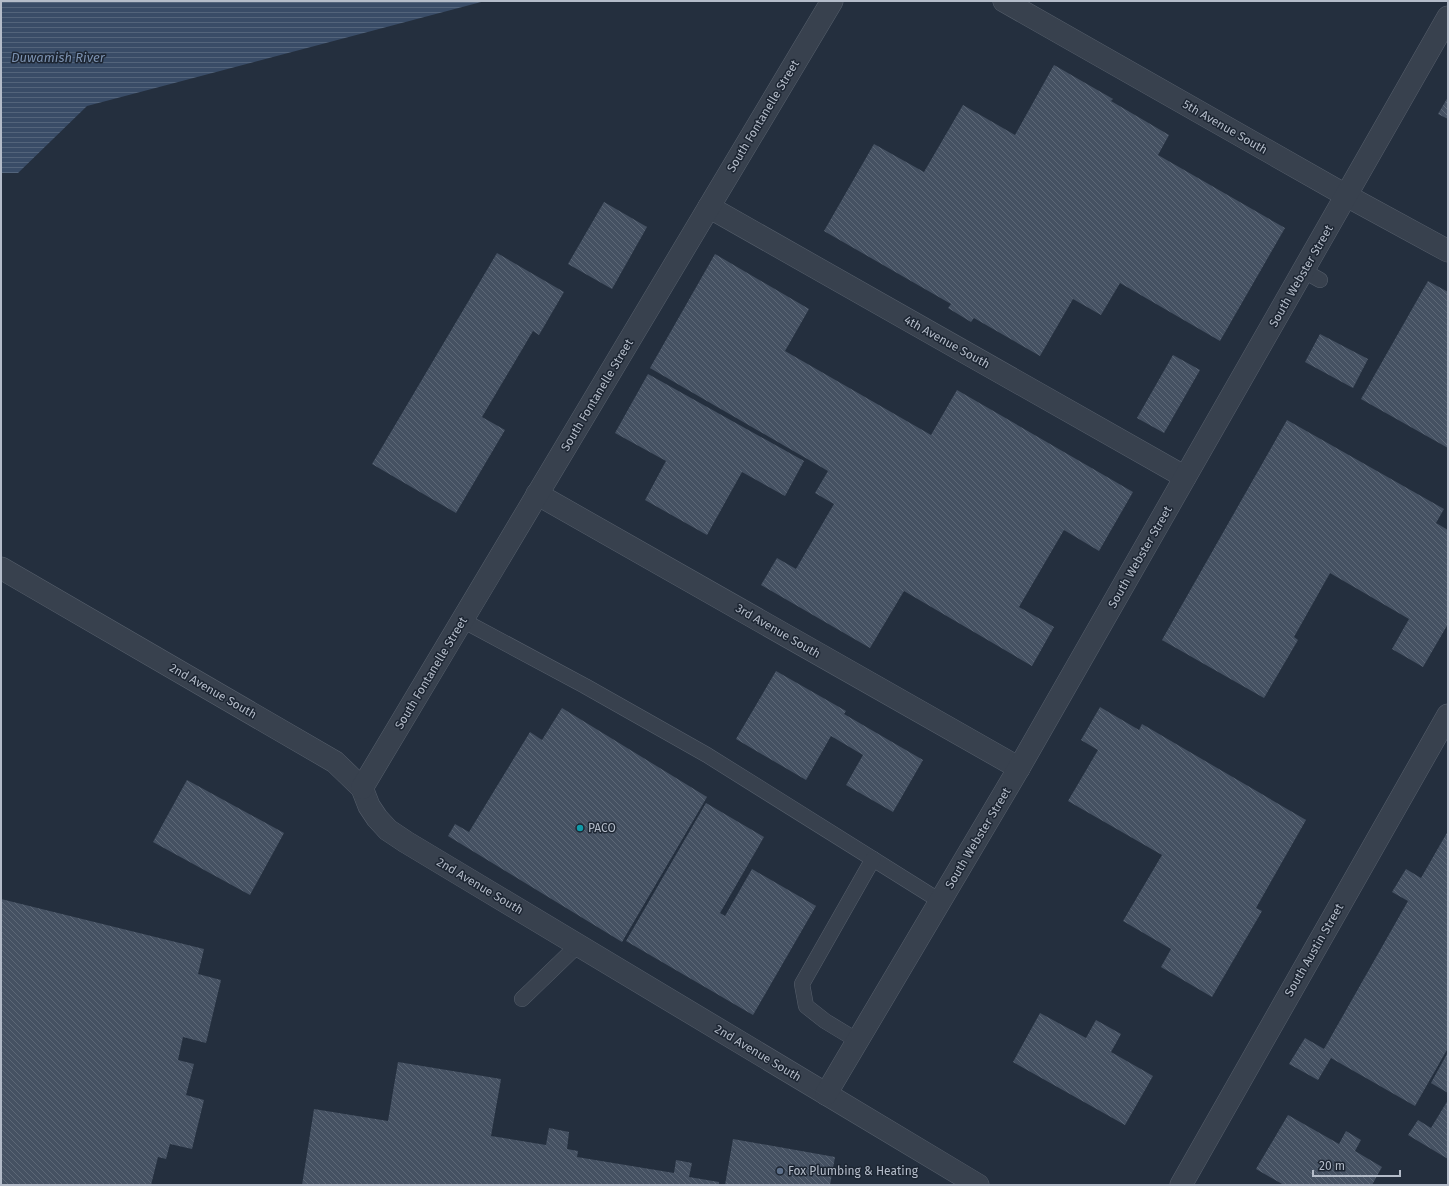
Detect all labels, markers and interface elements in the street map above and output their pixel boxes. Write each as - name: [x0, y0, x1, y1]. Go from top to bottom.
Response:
- water label: Duwamish River: [11, 50, 106, 65]
- street label: South Fontanelle Street: [724, 57, 802, 175]
- street label: 5th Avenue South: [1180, 97, 1270, 157]
- street label: South Webster Street: [1266, 222, 1336, 329]
- street label: 4th Avenue South: [902, 313, 992, 371]
- street label: South Fontanelle Street: [558, 336, 636, 454]
- street label: South Webster Street: [1105, 503, 1175, 610]
- street label: 3rd Avenue South: [733, 601, 823, 661]
- street label: South Fontanelle Street: [392, 614, 470, 732]
- street label: 2nd Avenue South: [167, 660, 259, 722]
- street label: South Webster Street: [942, 784, 1014, 891]
- place label: PACO: [588, 821, 616, 835]
- marker: PACO: [575, 823, 585, 833]
- street label: 2nd Avenue South: [434, 855, 526, 917]
- street label: South Austin Street: [1282, 900, 1347, 999]
- street label: 2nd Avenue South: [712, 1022, 804, 1084]
- scale bar: [1313, 1152, 1400, 1178]
- text: 20 m: [1319, 1159, 1345, 1173]
- place label: Fox Plumbing & Heating: [788, 1164, 919, 1178]
- marker: Fox Plumbing & Heating: [775, 1166, 785, 1176]

